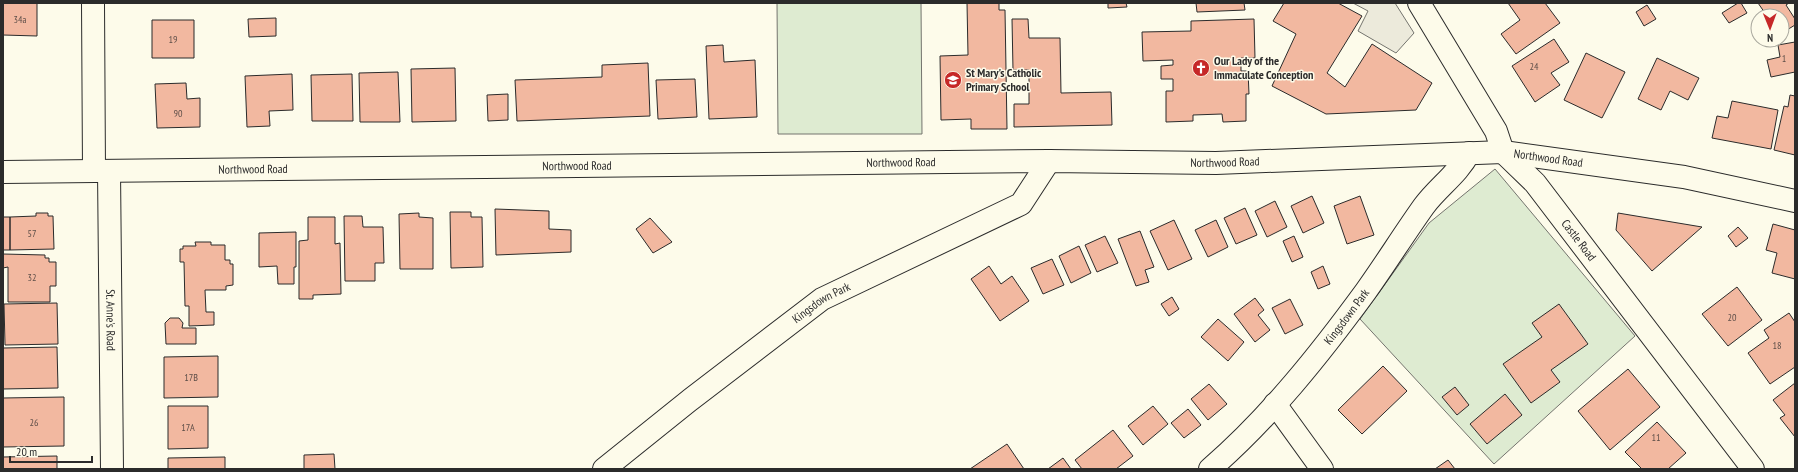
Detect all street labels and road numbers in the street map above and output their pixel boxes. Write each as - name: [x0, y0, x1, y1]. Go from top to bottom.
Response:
- street label: Northwood Road: [1513, 146, 1584, 170]
- street label: Northwood Road: [1190, 153, 1260, 170]
- street label: Northwood Road: [866, 154, 936, 170]
- street label: Northwood Road: [542, 158, 612, 173]
- street label: Northwood Road: [218, 161, 288, 177]
- street label: Castle Road: [1558, 216, 1600, 264]
- street label: Kingsdown Park: [789, 278, 853, 326]
- street label: Kingsdown Park: [1320, 285, 1372, 347]
- street label: St. Anne's Road: [103, 289, 119, 351]

